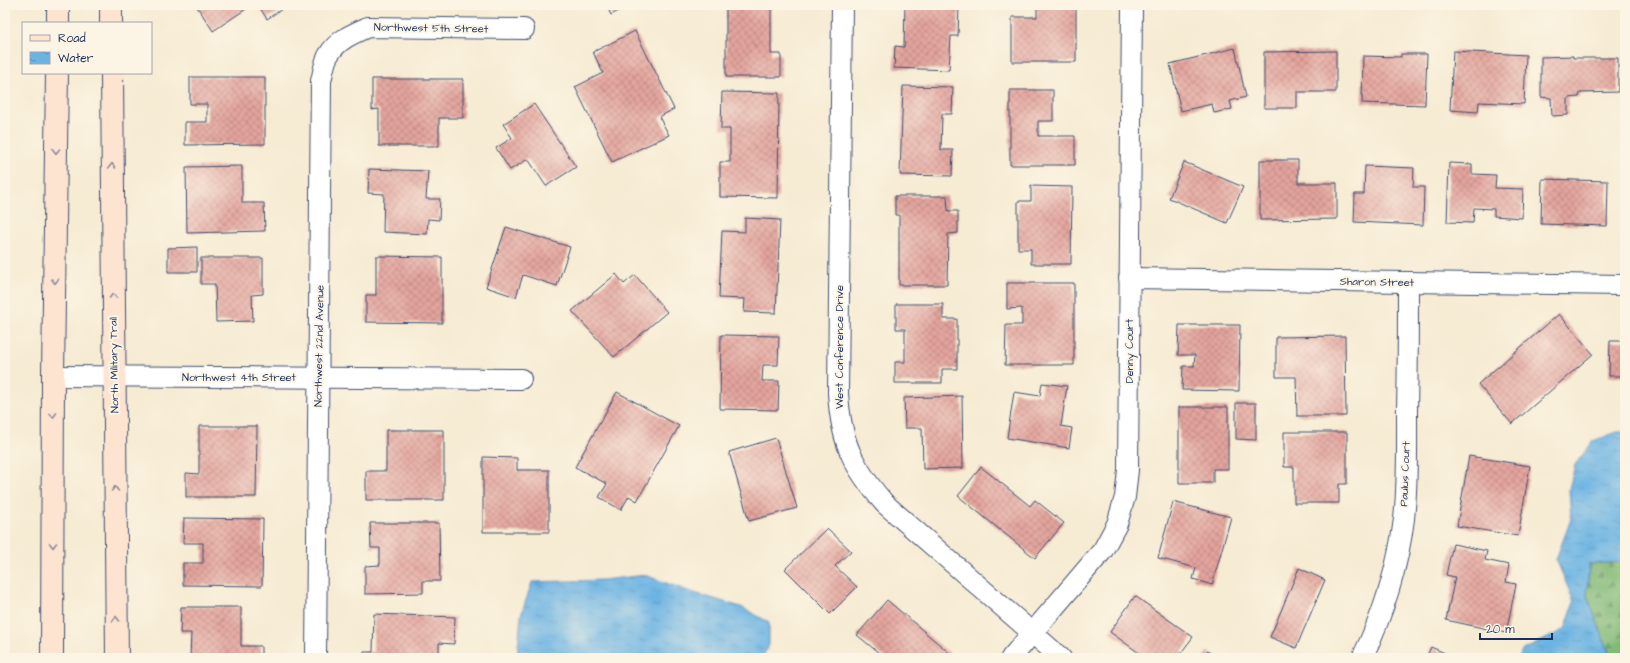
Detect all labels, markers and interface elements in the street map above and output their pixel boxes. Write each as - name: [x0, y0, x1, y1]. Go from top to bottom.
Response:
- street label: Northwest 5th Street: [374, 20, 489, 37]
- legend: [22, 22, 152, 74]
- text: Road: [58, 30, 86, 47]
- text: Water: [58, 50, 94, 67]
- one-way arrow: [52, 148, 60, 154]
- one-way arrow: [108, 163, 116, 169]
- street label: Sharon Street: [1340, 274, 1415, 290]
- one-way arrow: [50, 278, 59, 284]
- street label: Northwest 22nd Avenue: [310, 285, 328, 407]
- street label: West Conference Drive: [832, 285, 847, 409]
- one-way arrow: [109, 293, 117, 299]
- street label: North Military Trail: [106, 317, 123, 413]
- street label: Denny Court: [1122, 318, 1138, 383]
- street label: Northwest 4th Street: [182, 370, 297, 385]
- one-way arrow: [49, 412, 57, 418]
- street label: Paulus Court: [1396, 440, 1414, 507]
- one-way arrow: [111, 486, 119, 492]
- one-way arrow: [49, 542, 57, 548]
- scale bar: [1480, 615, 1552, 641]
- one-way arrow: [112, 616, 120, 622]
- text: 20 m: [1486, 621, 1515, 638]

